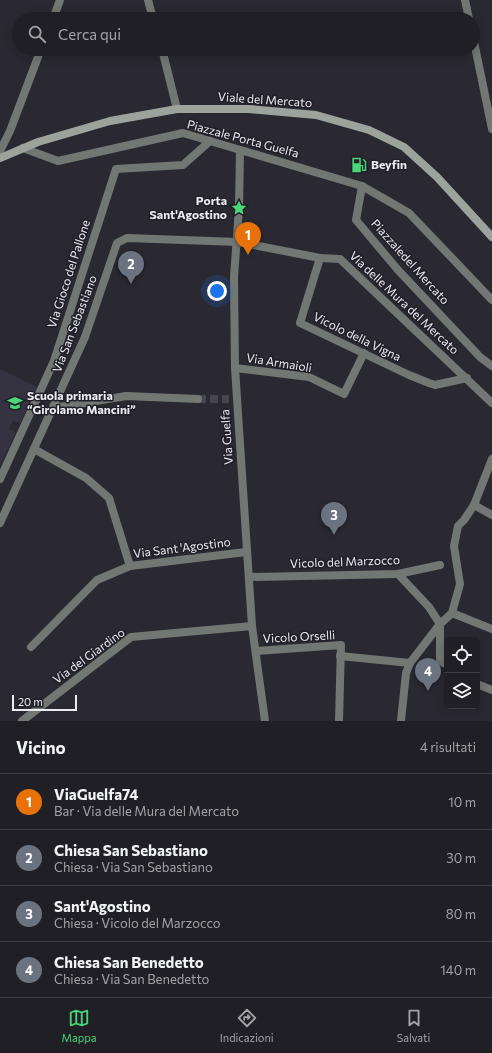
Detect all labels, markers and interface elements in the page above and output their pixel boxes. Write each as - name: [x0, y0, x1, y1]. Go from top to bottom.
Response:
- search box: [12, 12, 480, 56]
- icon: search: [26, 23, 48, 45]
- text: Cerca qui: [58, 25, 121, 43]
- street label: Viale del Mercato: [217, 89, 313, 109]
- street label: Piazzale Porta Guelfa: [186, 116, 301, 160]
- fuel station icon: Beyfin: [350, 156, 368, 174]
- place label: Beyfin: [371, 157, 407, 171]
- place label: Porta Sant'Agostino: [150, 193, 227, 221]
- place icon: Porta Sant'Agostino: [230, 199, 248, 217]
- street label: Piazzaledel Mercato: [369, 216, 453, 307]
- street label: Via Gioco del Pallone: [44, 218, 92, 330]
- pin: 1: [235, 222, 261, 255]
- street label: Via delle Mura del Mercato: [347, 248, 462, 357]
- pin: 2: [118, 251, 144, 284]
- street label: Via San Sebastiano: [49, 273, 99, 374]
- your location: [207, 281, 227, 301]
- street label: Vicolo della Vigna: [311, 309, 404, 363]
- street label: Via Armaioli: [245, 350, 313, 374]
- place label: Scuola primaria “Girolamo Mancini”: [27, 388, 136, 416]
- school or university icon: Scuola primaria “Girolamo Mancini”: [6, 394, 24, 412]
- street label: Via Guelfa: [217, 409, 235, 465]
- pin: 3: [321, 502, 347, 535]
- street label: Via Sant 'Agostino: [132, 534, 231, 560]
- street label: Vicolo del Marzocco: [290, 552, 400, 570]
- street label: Via del Giardino: [50, 624, 127, 686]
- street label: Vicolo Orselli: [262, 627, 335, 645]
- map controls: [444, 637, 480, 709]
- button: locate: [444, 637, 480, 673]
- pin: 4: [415, 658, 441, 691]
- button: layers: [444, 673, 480, 709]
- scale bar: [12, 693, 77, 712]
- text: 20 m: [18, 695, 43, 708]
- text: Vicino: [16, 737, 66, 758]
- text: 4 risultati: [420, 739, 476, 755]
- text: ViaGuelfa74: [54, 785, 138, 803]
- text: 1: [26, 794, 32, 810]
- text: 10 m: [448, 794, 476, 810]
- text: Bar · Via delle Mura del Mercato: [54, 803, 239, 819]
- text: Chiesa San Sebastiano: [54, 841, 208, 859]
- text: 2: [25, 850, 33, 866]
- text: 30 m: [446, 850, 476, 866]
- text: Chiesa · Via San Sebastiano: [54, 859, 213, 875]
- text: Sant'Agostino: [54, 897, 151, 915]
- text: 3: [25, 906, 33, 922]
- text: 80 m: [446, 906, 476, 922]
- text: Chiesa · Vicolo del Marzocco: [54, 915, 221, 931]
- text: Chiesa San Benedetto: [54, 953, 204, 971]
- text: 4: [25, 962, 33, 978]
- text: 140 m: [440, 962, 476, 978]
- text: Chiesa · Via San Benedetto: [54, 971, 209, 987]
- tab: Mappa: [62, 1007, 97, 1044]
- tab: Indicazioni: [220, 1007, 274, 1044]
- tab: Salvati: [397, 1007, 430, 1044]

